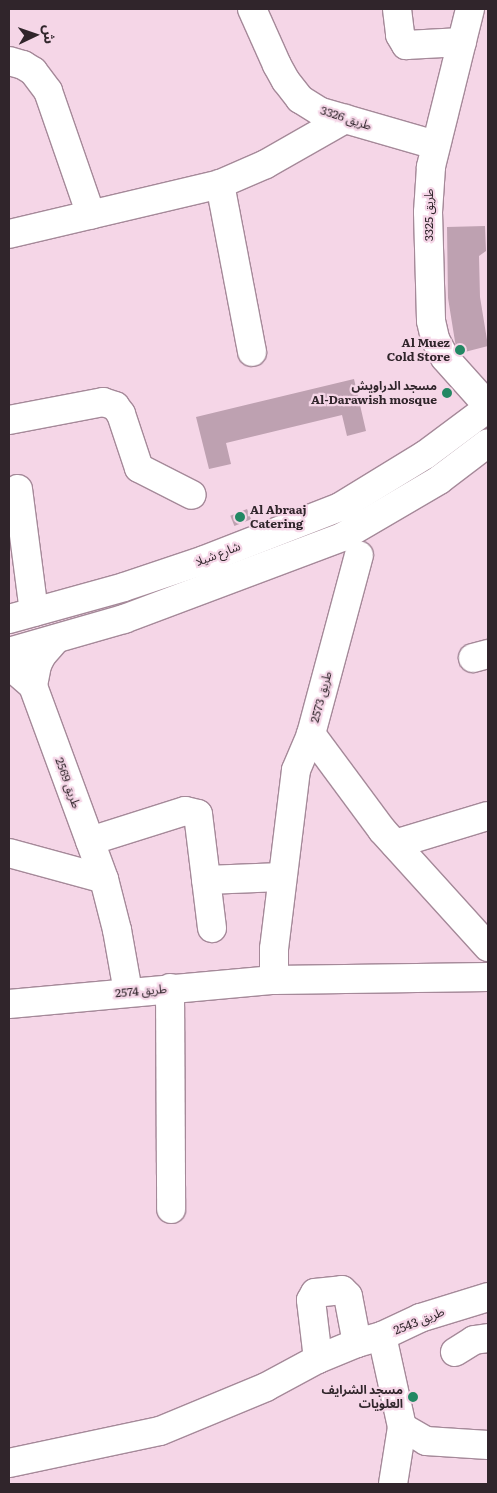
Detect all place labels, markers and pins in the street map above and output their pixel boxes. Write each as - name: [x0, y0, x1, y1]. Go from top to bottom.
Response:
- place label: Al Muez Cold Store: [387, 336, 450, 364]
- marker: Al Muez Cold Store: [454, 344, 466, 356]
- place label: مسجد الدراويش Al-Darawish mosque: [311, 379, 437, 407]
- marker: مسجد الدراويش Al-Darawish mosque: [441, 387, 453, 399]
- place label: Al Abraaj Catering: [250, 503, 307, 531]
- marker: Al Abraaj Catering: [234, 511, 246, 523]
- place label: مسجد الشرايف العلويات: [322, 1383, 403, 1411]
- marker: مسجد الشرايف العلويات: [407, 1391, 419, 1403]

